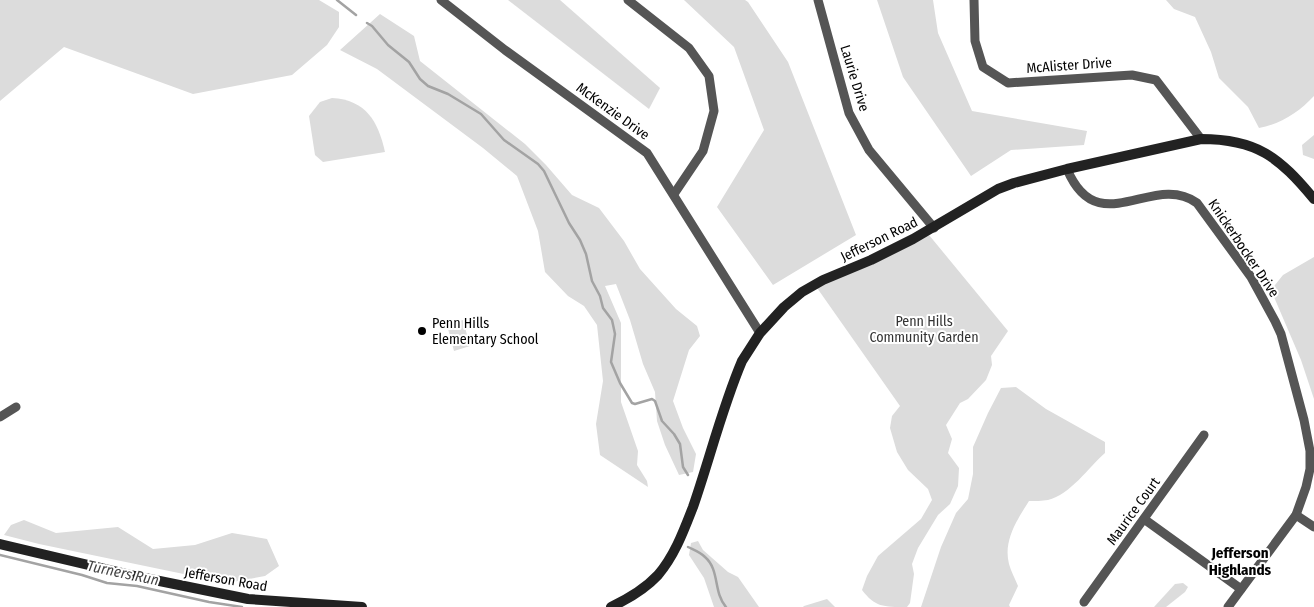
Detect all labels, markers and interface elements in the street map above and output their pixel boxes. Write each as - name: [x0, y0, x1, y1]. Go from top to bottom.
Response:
- street label: Laurie Drive: [836, 43, 873, 113]
- street label: McAlister Drive: [1026, 54, 1112, 77]
- street label: McKenzie Drive: [573, 79, 653, 144]
- street label: Knickerbocker Drive: [1205, 196, 1283, 301]
- street label: Jefferson Road: [838, 213, 921, 265]
- park label: Penn Hills Community Garden: [869, 313, 979, 346]
- place label: Penn Hills Elementary School: [432, 315, 539, 348]
- marker: Penn Hills Elementary School: [416, 325, 428, 337]
- street label: Maurice Court: [1103, 474, 1164, 548]
- district label: Jefferson Highlands: [1209, 544, 1272, 579]
- water label: Turners Run: [86, 557, 160, 589]
- street label: Jefferson Road: [183, 564, 269, 595]

